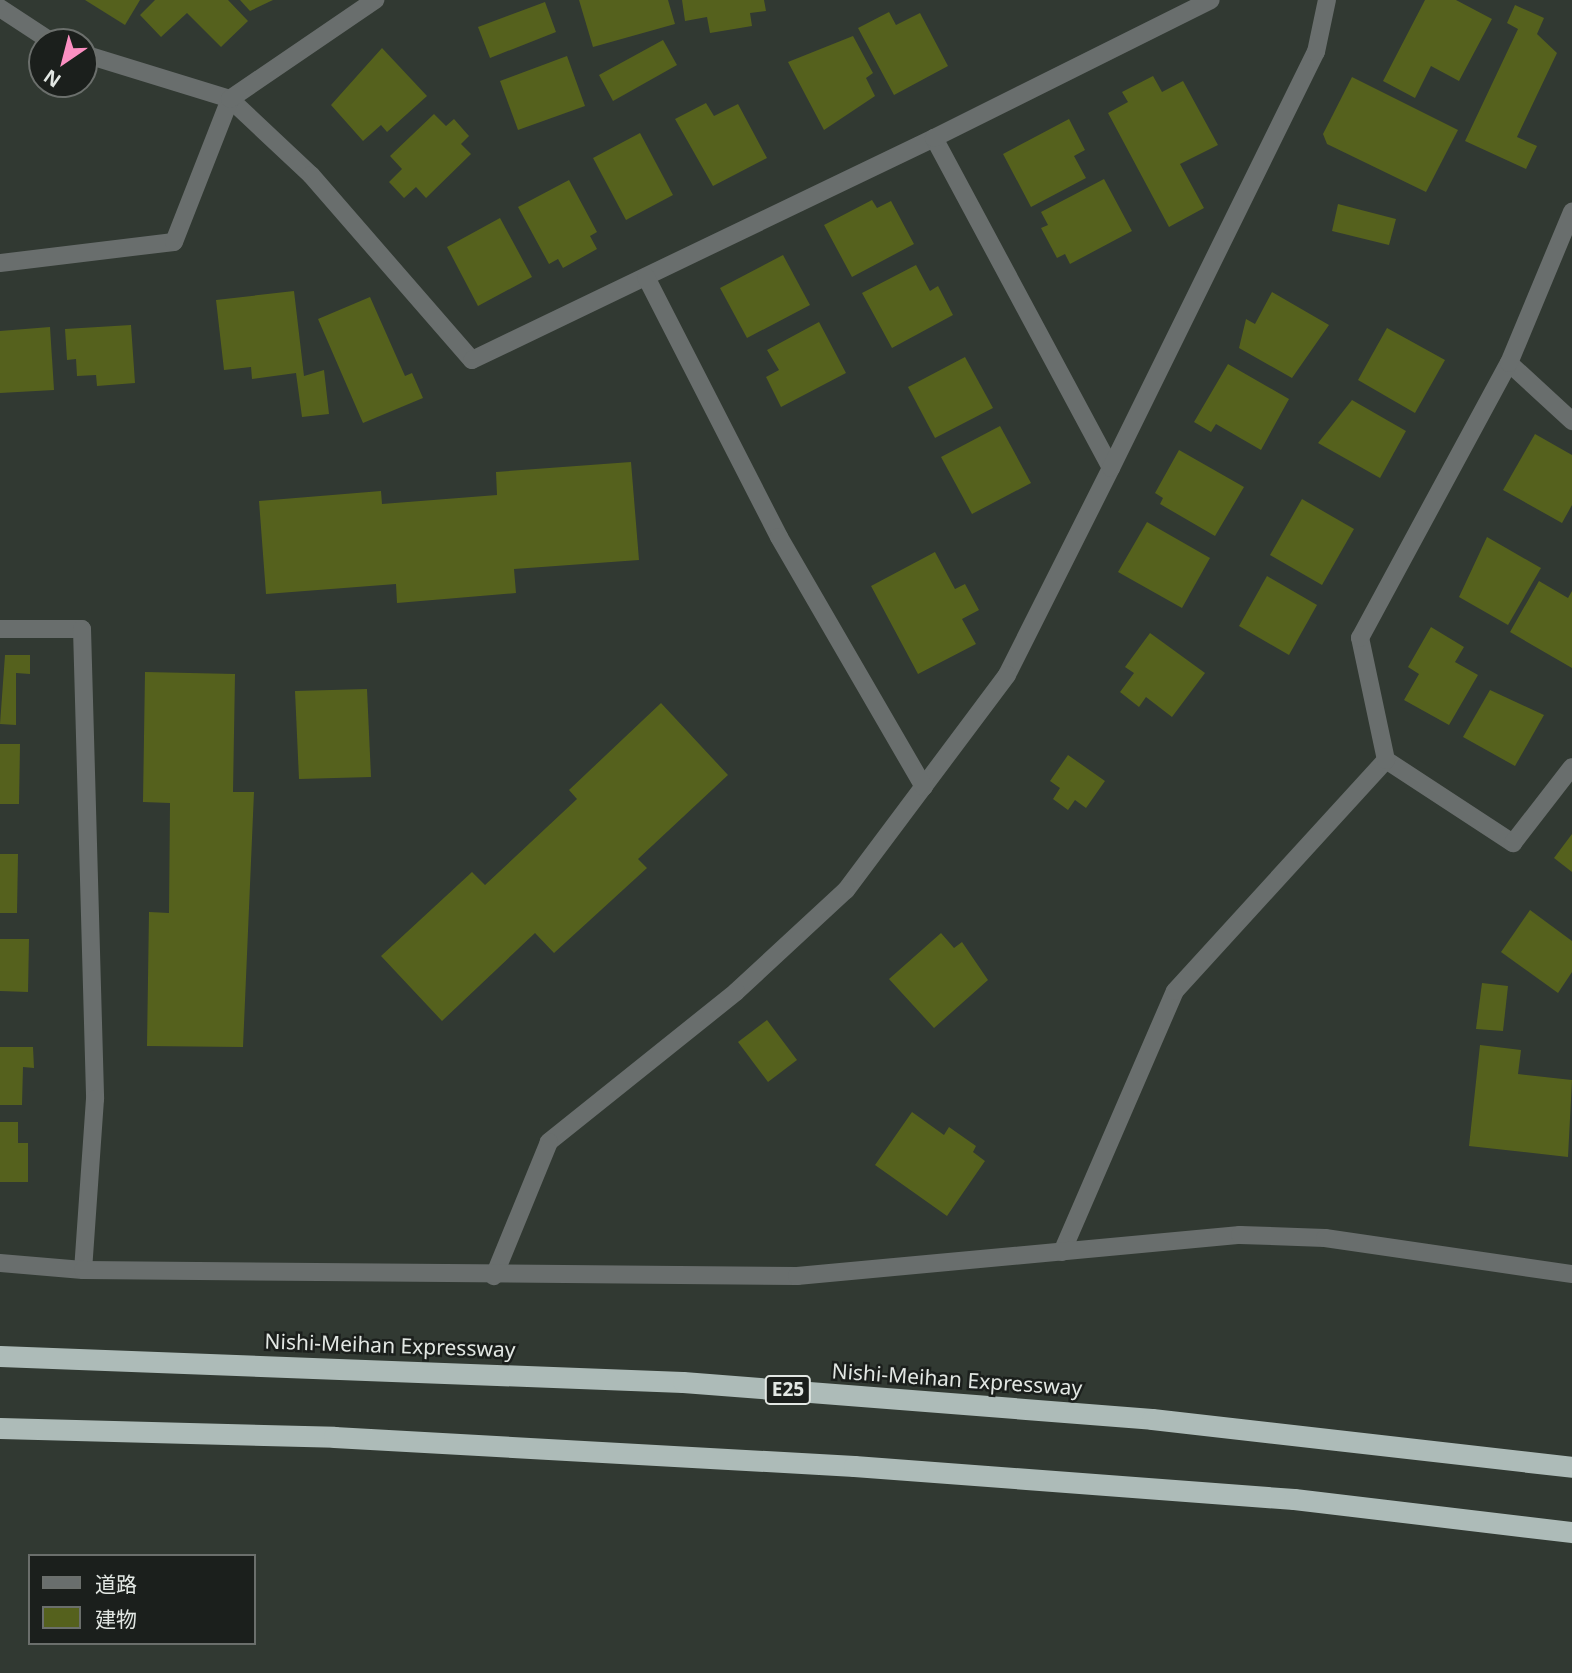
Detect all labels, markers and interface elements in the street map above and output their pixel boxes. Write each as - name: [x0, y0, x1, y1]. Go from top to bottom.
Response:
- north arrow: [28, 28, 98, 98]
- text: N: [38, 63, 66, 94]
- street label: Nishi-Meihan Expressway: [264, 1328, 516, 1362]
- street label: Nishi-Meihan Expressway: [831, 1358, 1083, 1400]
- road number: E25: [764, 1374, 812, 1406]
- legend: [28, 1554, 256, 1645]
- text: 道路: [95, 1570, 137, 1598]
- text: 建物: [95, 1605, 137, 1633]

